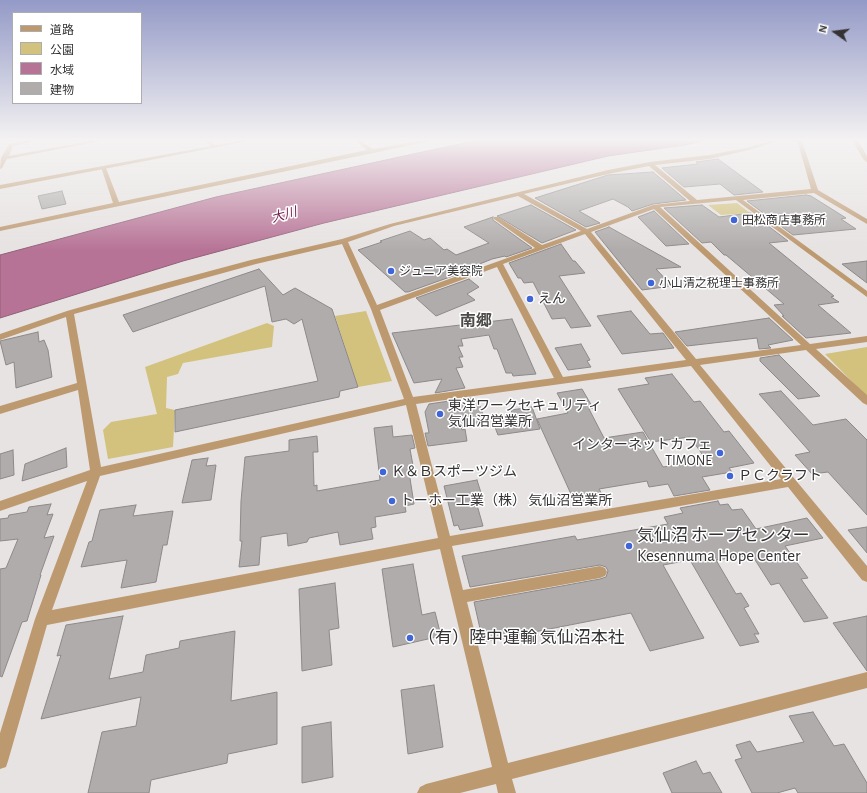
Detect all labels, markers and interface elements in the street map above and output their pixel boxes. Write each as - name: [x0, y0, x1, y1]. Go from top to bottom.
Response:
- legend: [12, 12, 142, 104]
- north arrow: [815, 12, 855, 52]
- text: 道路: [50, 24, 74, 36]
- text: N: [817, 24, 829, 34]
- text: 公園: [50, 44, 74, 56]
- text: 水域: [50, 64, 74, 76]
- text: 建物: [50, 84, 74, 96]
- water label: 大川: [269, 204, 299, 226]
- place label: 田松商店事務所: [742, 213, 826, 227]
- marker: 田松商店事務所: [729, 215, 739, 225]
- place label: ジュニア美容院: [399, 264, 483, 278]
- marker: ジュニア美容院: [386, 266, 396, 276]
- place label: 小山清之税理士事務所: [659, 276, 779, 290]
- marker: 小山清之税理士事務所: [646, 278, 656, 288]
- place label: えん: [538, 291, 566, 307]
- marker: えん: [525, 294, 535, 304]
- district label: 南郷: [460, 311, 492, 331]
- place label: 東洋ワークセキュリティ 気仙沼営業所: [448, 398, 602, 430]
- marker: 東洋ワークセキュリティ 気仙沼営業所: [435, 409, 445, 419]
- place label: インターネットカフェ TIMONE: [572, 437, 712, 470]
- marker: インターネットカフェ TIMONE: [715, 448, 725, 458]
- place label: Ｋ＆Ｂスポーツジム: [391, 464, 517, 480]
- marker: Ｋ＆Ｂスポーツジム: [378, 467, 388, 477]
- place label: ＰＣクラフト: [738, 468, 822, 484]
- marker: ＰＣクラフト: [725, 471, 735, 481]
- place label: トーホー工業（株） 気仙沼営業所: [400, 493, 612, 509]
- marker: トーホー工業（株） 気仙沼営業所: [387, 496, 397, 506]
- place label: 気仙沼 ホープセンター Kesennuma Hope Center: [637, 526, 810, 566]
- marker: 気仙沼 ホープセンター Kesennuma Hope Center: [624, 541, 634, 551]
- place label: （有）陸中運輸 気仙沼本社: [418, 628, 625, 648]
- marker: （有）陸中運輸 気仙沼本社: [405, 633, 415, 643]

